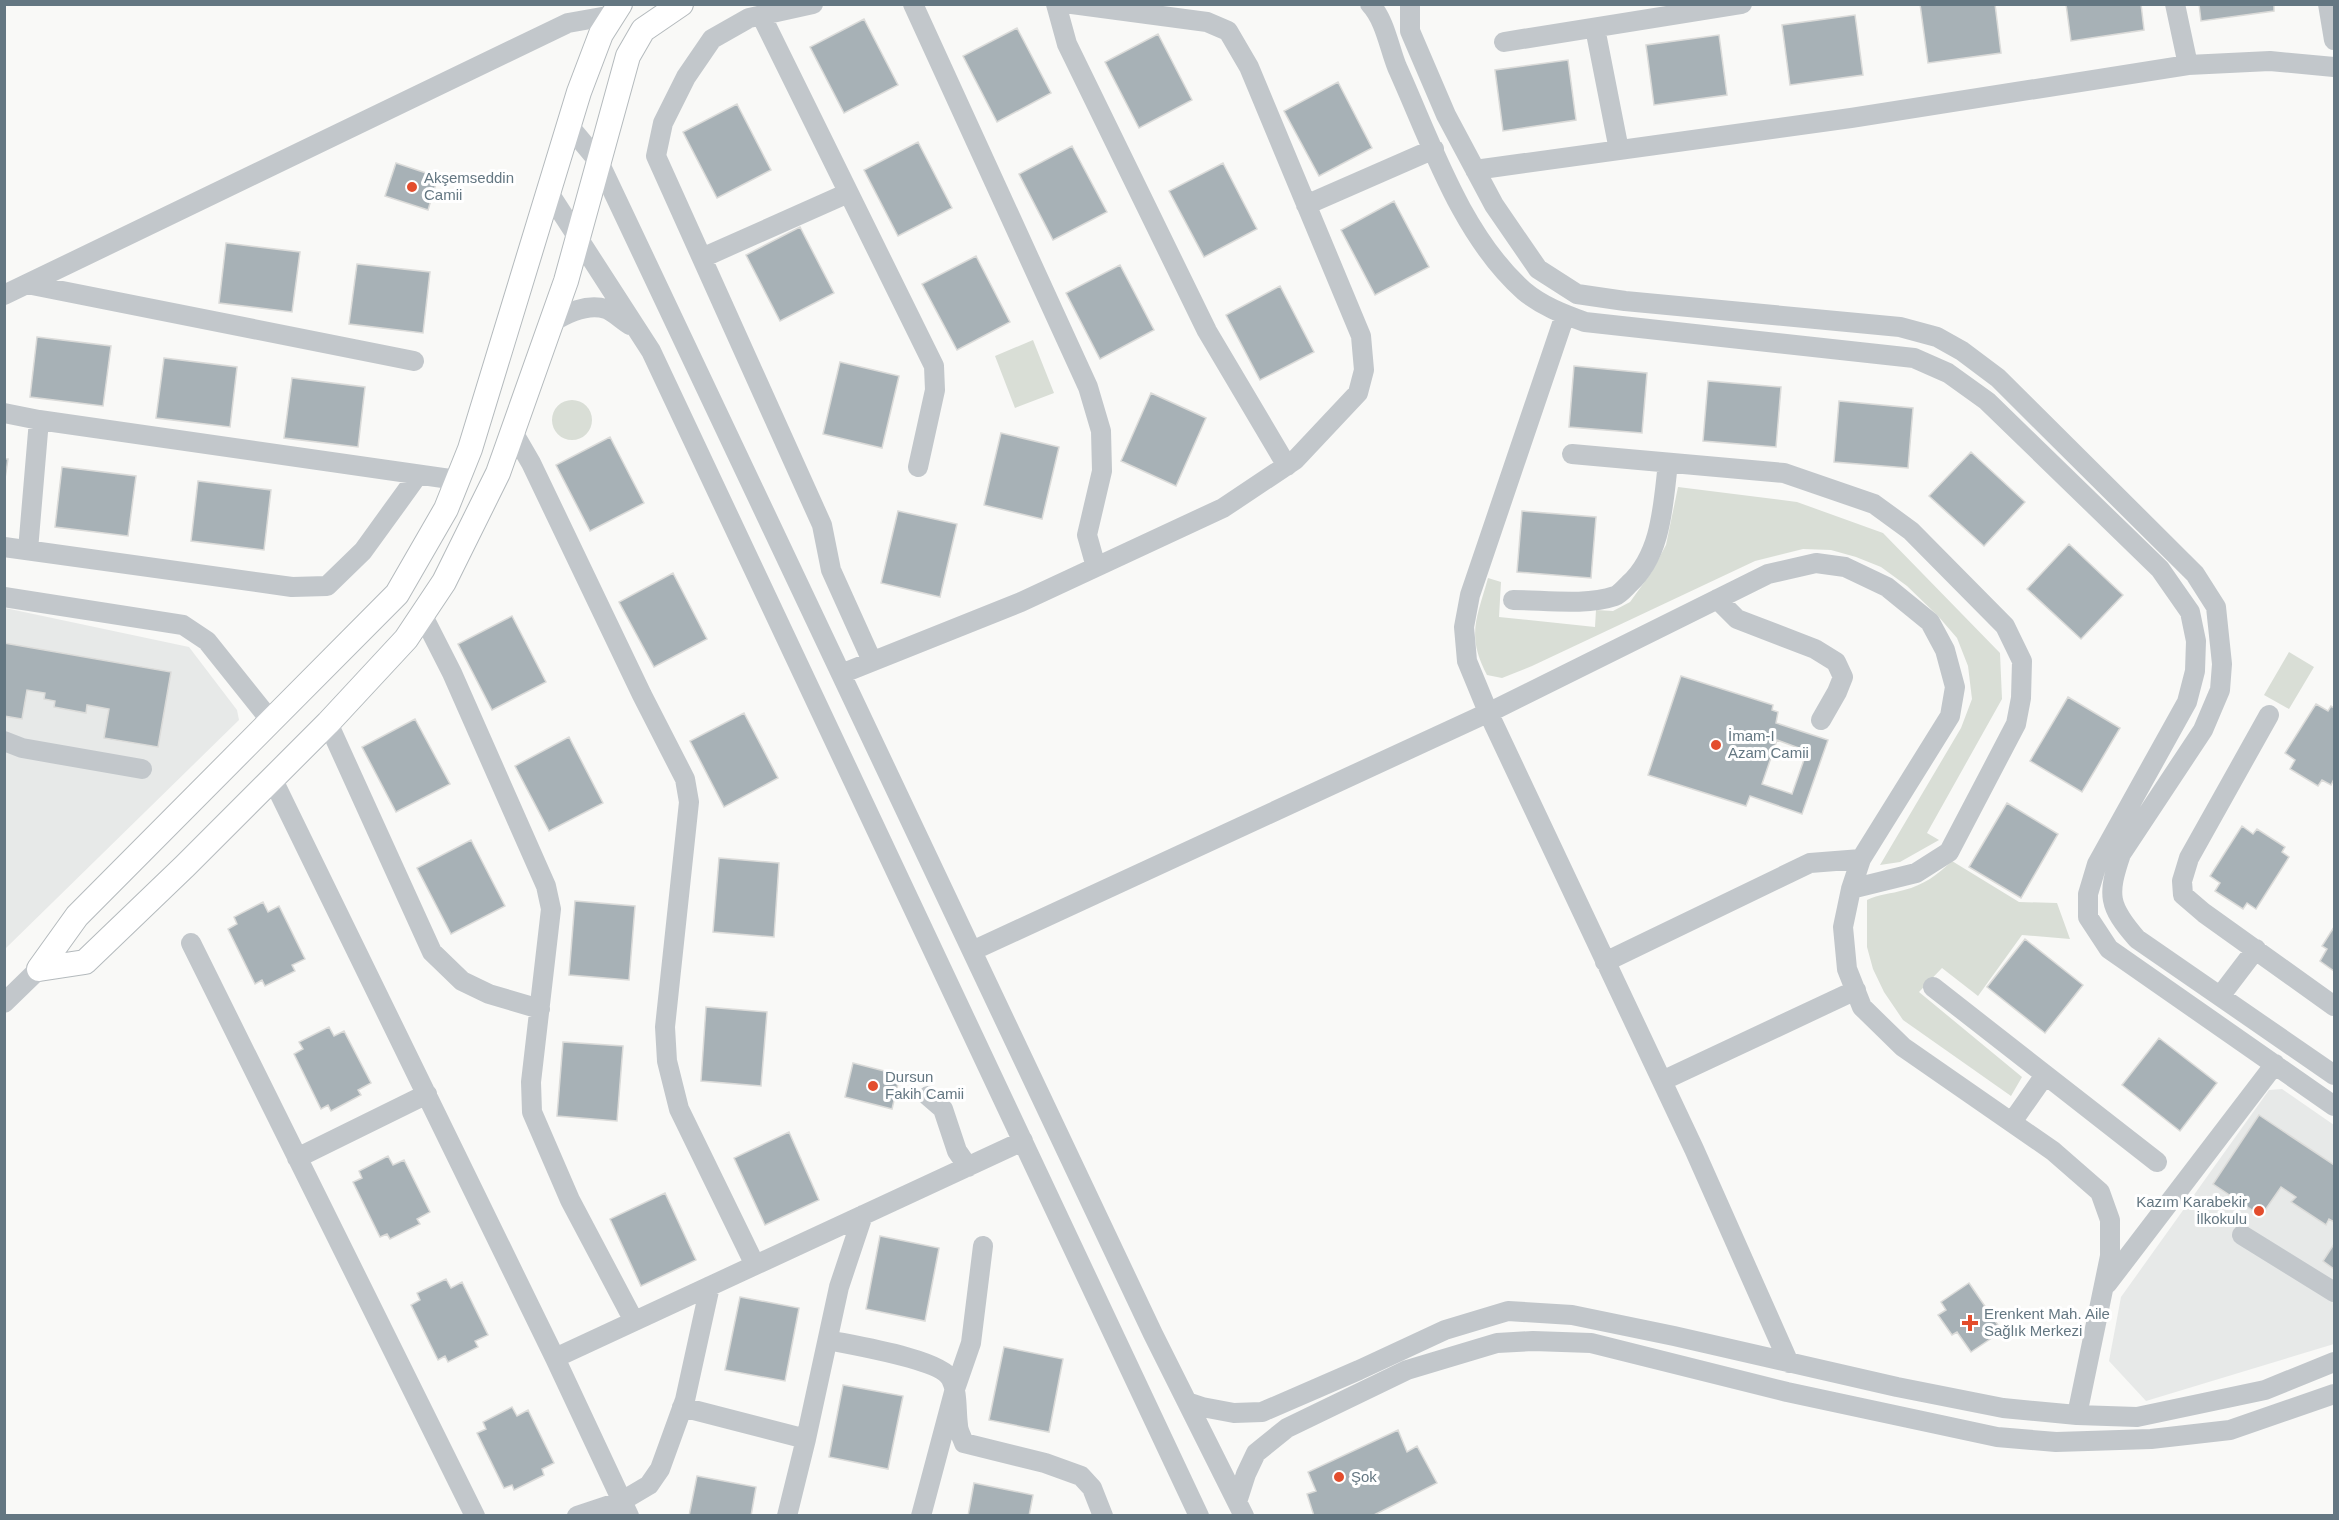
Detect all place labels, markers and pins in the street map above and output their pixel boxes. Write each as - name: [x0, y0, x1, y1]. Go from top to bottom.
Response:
- place label: Akşemseddin Camii: [424, 169, 514, 203]
- marker: Akşemseddin Camii: [405, 180, 419, 194]
- place label: İmam-I Azam Camii: [1728, 727, 1809, 761]
- marker: İmam-I Azam Camii: [1709, 738, 1723, 752]
- place label: Dursun Fakih Camii: [885, 1068, 964, 1102]
- marker: Dursun Fakih Camii: [866, 1079, 880, 1093]
- place label: Kazım Karabekir İlkokulu: [2136, 1193, 2247, 1227]
- marker: Kazım Karabekir İlkokulu: [2252, 1204, 2266, 1218]
- place label: Erenkent Mah. Aile Sağlık Merkezi: [1984, 1305, 2110, 1339]
- marker: Erenkent Mah. Aile Sağlık Merkezi: [1961, 1314, 1979, 1332]
- place label: Şok: [1351, 1468, 1377, 1485]
- marker: Şok: [1332, 1470, 1346, 1484]

